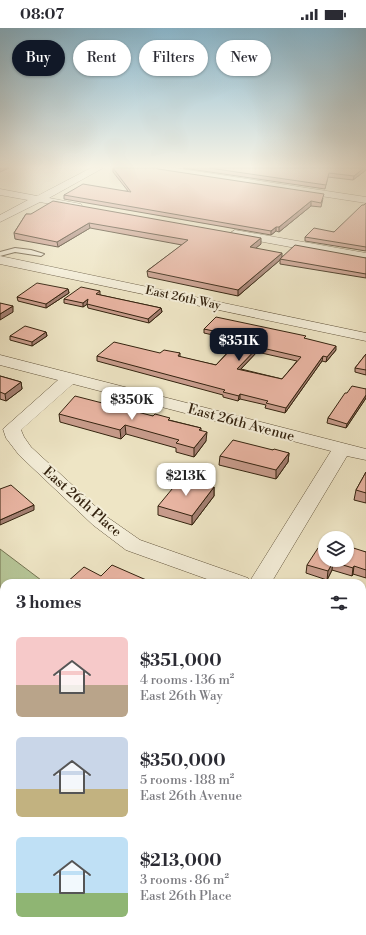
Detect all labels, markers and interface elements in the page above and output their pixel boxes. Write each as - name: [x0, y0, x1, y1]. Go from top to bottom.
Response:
- text: 08:07: [20, 5, 64, 24]
- chip: Buy: [12, 40, 65, 76]
- chip: Rent: [73, 40, 131, 76]
- chip: Filters: [139, 40, 208, 76]
- chip: New: [216, 40, 271, 76]
- street label: East 26th Way: [144, 283, 222, 313]
- pin: $351K: [211, 328, 267, 362]
- text: $351K: [219, 333, 259, 349]
- pin: $350K: [104, 387, 160, 421]
- text: $350K: [110, 392, 154, 408]
- street label: East 26th Avenue: [186, 400, 296, 446]
- street label: East 26th Place: [39, 463, 125, 541]
- pin: $213K: [158, 463, 214, 497]
- text: $213K: [166, 468, 206, 484]
- map controls: [318, 531, 354, 567]
- button: layers: [318, 531, 354, 567]
- text: 3 homes: [16, 592, 81, 614]
- icon: filters: [328, 592, 350, 614]
- text: $351,000: [140, 650, 222, 672]
- icon: home: [48, 653, 96, 701]
- text: 4 rooms · 136 m²: [140, 672, 234, 688]
- text: East 26th Way: [140, 688, 223, 704]
- text: $350,000: [140, 750, 226, 772]
- icon: home: [48, 753, 96, 801]
- text: 5 rooms · 188 m²: [140, 772, 234, 788]
- text: East 26th Avenue: [140, 788, 242, 804]
- text: $213,000: [140, 850, 222, 872]
- icon: home: [48, 853, 96, 901]
- text: 3 rooms · 86 m²: [140, 872, 229, 888]
- text: East 26th Place: [140, 888, 232, 904]

